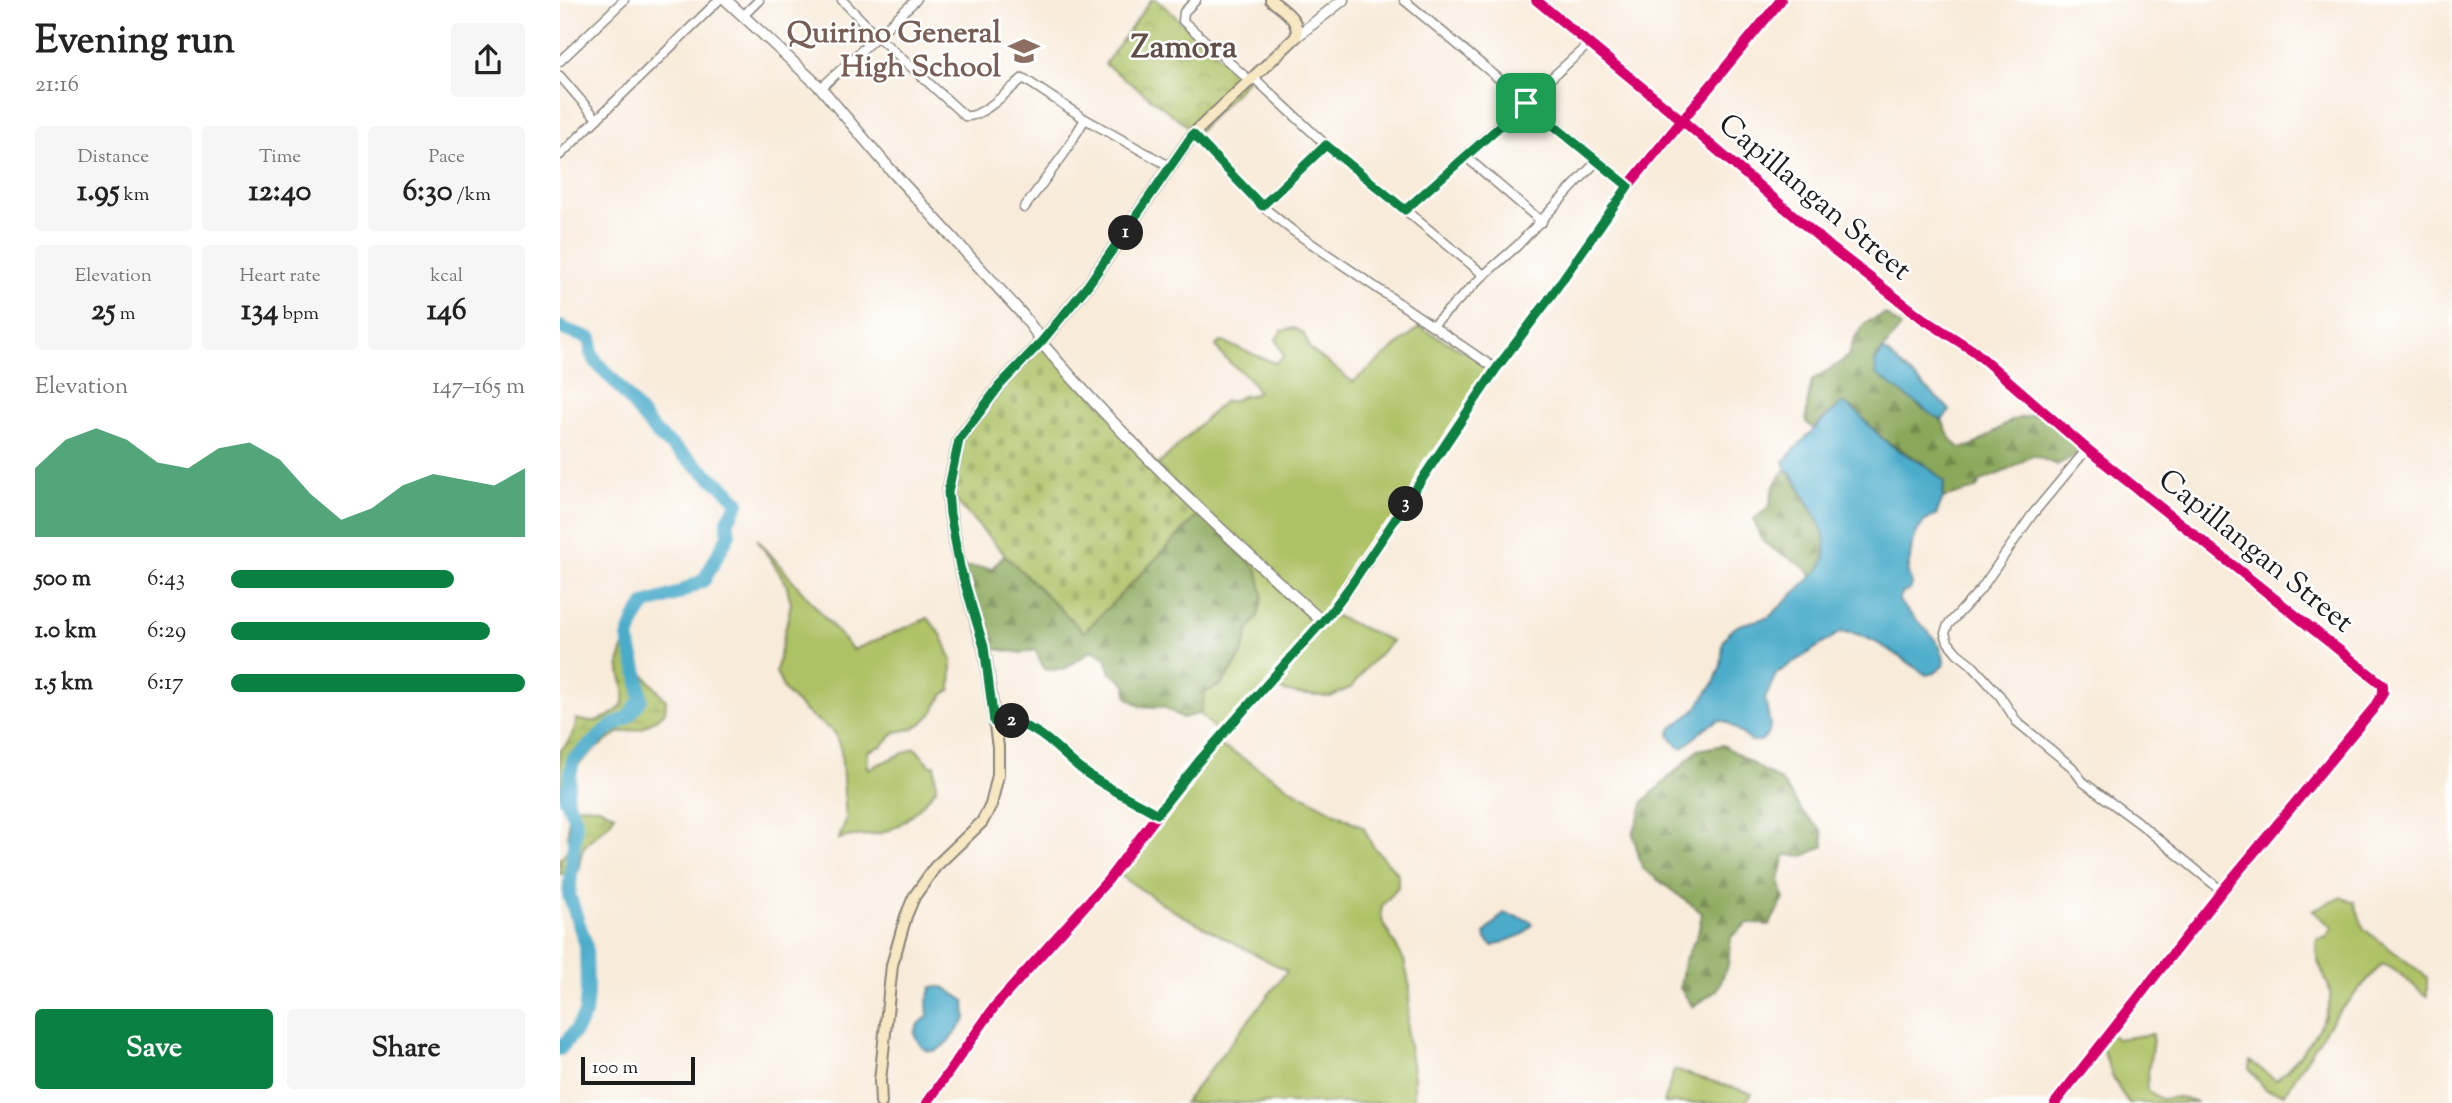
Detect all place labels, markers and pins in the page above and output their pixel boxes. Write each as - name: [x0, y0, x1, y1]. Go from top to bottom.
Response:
- place label: Quirino General High School: [787, 13, 1002, 90]
- school or university icon: Quirino General High School: [1007, 34, 1041, 68]
- pin: [1496, 73, 1556, 133]
- pin: 1: [1108, 216, 1144, 250]
- pin: 3: [1388, 486, 1424, 522]
- pin: 2: [994, 704, 1030, 738]

